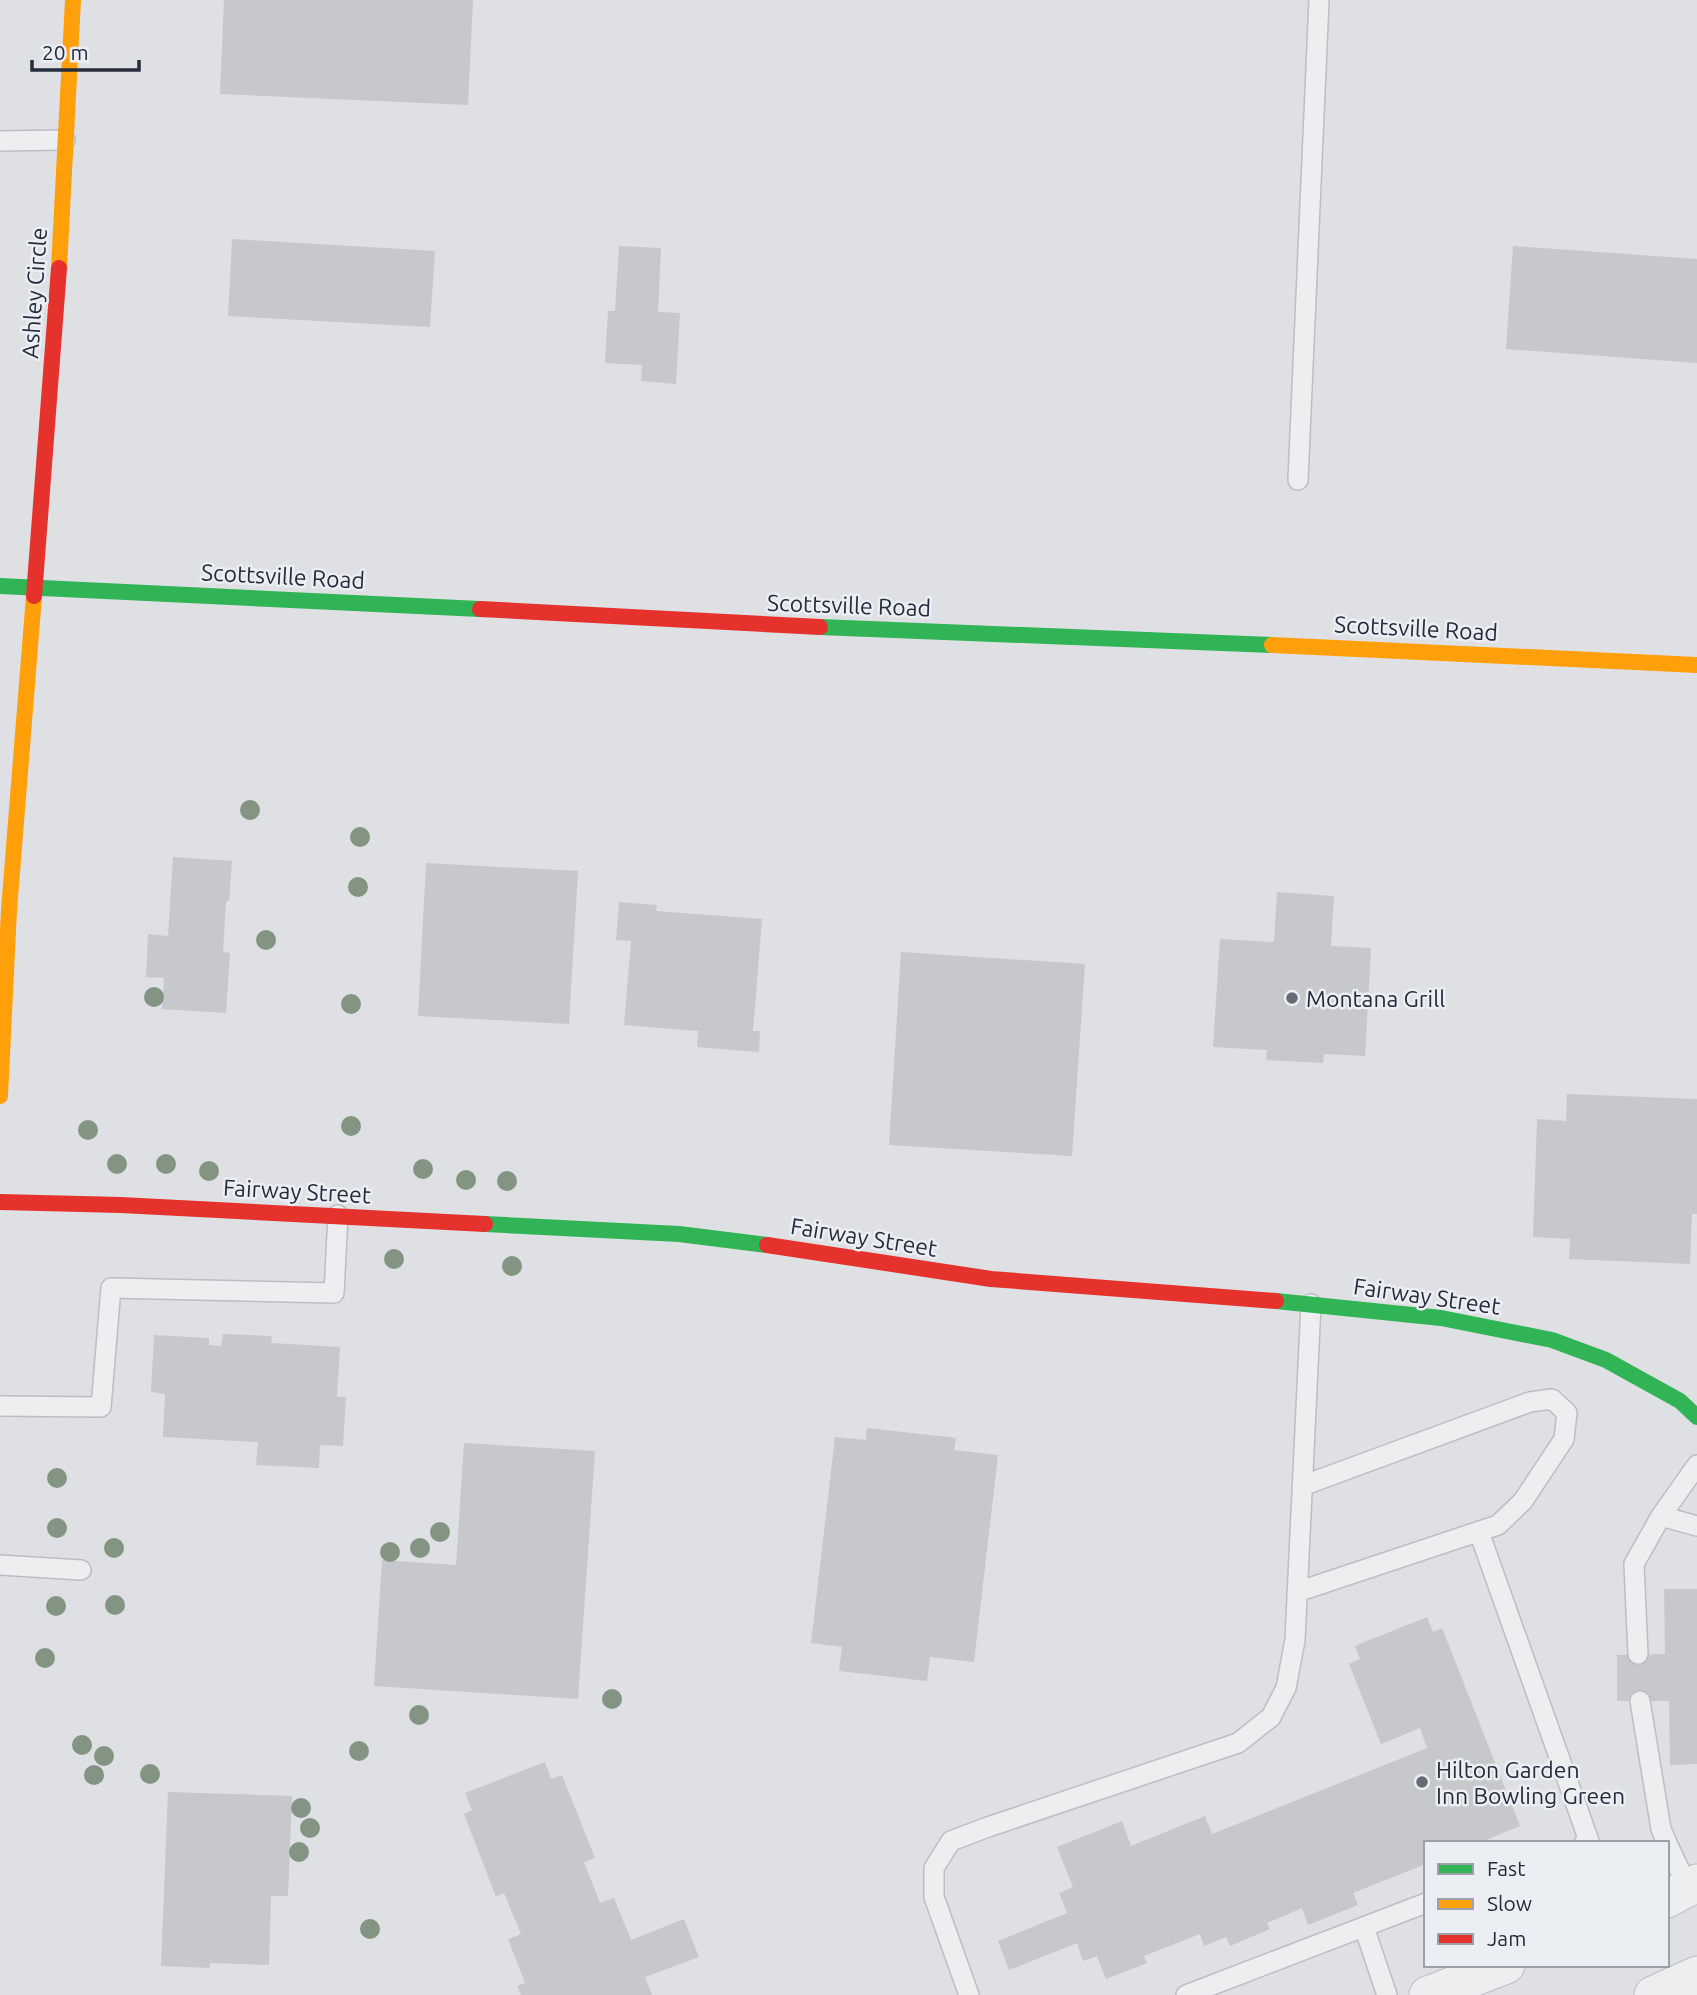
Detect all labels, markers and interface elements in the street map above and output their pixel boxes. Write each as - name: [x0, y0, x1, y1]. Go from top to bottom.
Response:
- scale bar: [32, 28, 138, 72]
- text: 20 m: [42, 40, 89, 64]
- street label: Ashley Circle: [17, 227, 51, 359]
- street label: Scottsville Road: [200, 559, 366, 593]
- street label: Scottsville Road: [767, 590, 931, 620]
- street label: Scottsville Road: [1333, 611, 1499, 645]
- place label: Montana Grill: [1306, 986, 1445, 1011]
- marker: Montana Grill: [1284, 990, 1300, 1006]
- street label: Fairway Street: [222, 1175, 372, 1207]
- street label: Fairway Street: [789, 1213, 939, 1261]
- street label: Fairway Street: [1352, 1273, 1502, 1319]
- place label: Hilton Garden Inn Bowling Green: [1436, 1757, 1625, 1808]
- marker: Hilton Garden Inn Bowling Green: [1414, 1774, 1430, 1790]
- legend: [1424, 1841, 1669, 1967]
- text: Fast: [1487, 1856, 1525, 1880]
- text: Slow: [1487, 1891, 1532, 1915]
- text: Jam: [1487, 1926, 1526, 1950]

